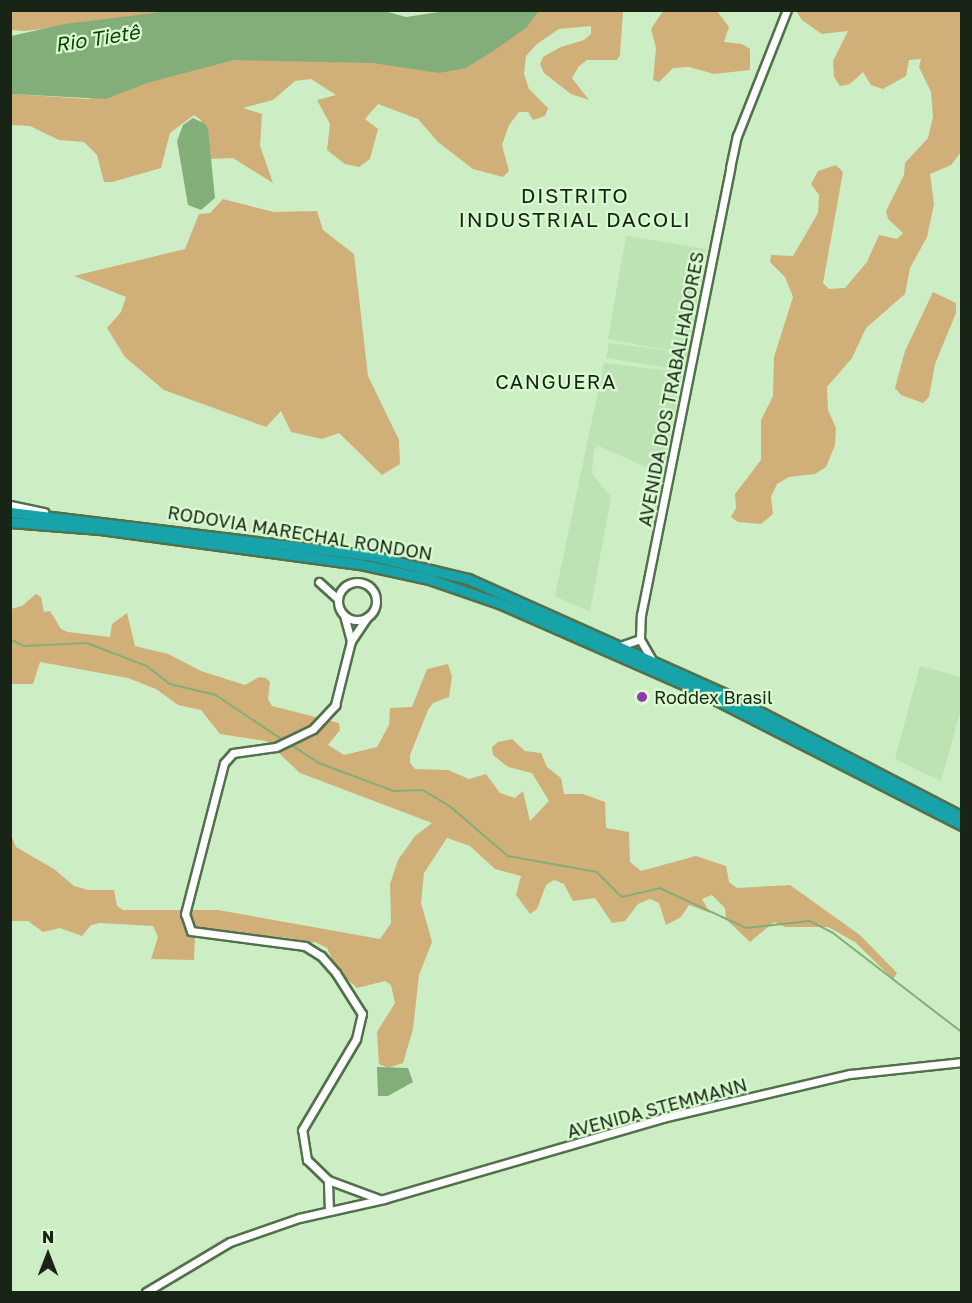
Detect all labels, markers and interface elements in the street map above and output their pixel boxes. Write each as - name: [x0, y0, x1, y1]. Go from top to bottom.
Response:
- water label: Rio Tietê: [53, 20, 141, 56]
- district label: DISTRITO INDUSTRIAL DACOLI: [459, 182, 691, 232]
- street label: AVENIDA DOS TRABALHADORES: [634, 250, 708, 528]
- district label: CANGUERA: [495, 369, 617, 393]
- street label: RODOVIA MARECHAL RONDON: [166, 501, 434, 565]
- place label: Roddex Brasil: [654, 686, 773, 708]
- marker: Roddex Brasil: [635, 690, 649, 704]
- street label: AVENIDA STEMMANN: [565, 1074, 749, 1142]
- north arrow: [18, 1225, 78, 1285]
- text: N: [42, 1227, 54, 1247]

